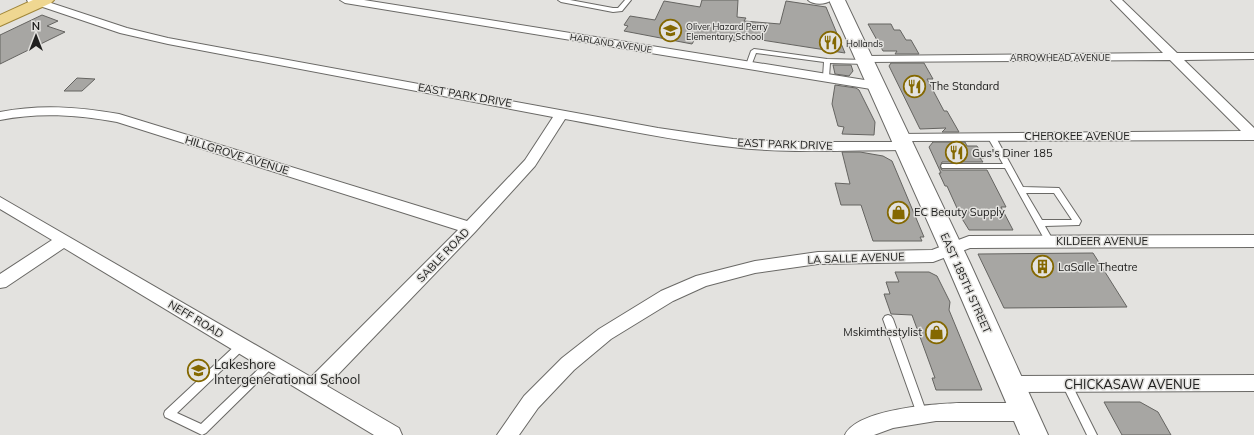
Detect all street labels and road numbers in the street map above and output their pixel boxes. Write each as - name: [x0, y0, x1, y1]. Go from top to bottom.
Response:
- street label: HARLAND AVENUE: [569, 31, 653, 55]
- street label: ARROWHEAD AVENUE: [1010, 52, 1110, 63]
- street label: EAST PARK DRIVE: [417, 80, 513, 110]
- street label: CHEROKEE AVENUE: [1024, 129, 1130, 143]
- street label: HILLGROVE AVENUE: [183, 132, 291, 178]
- street label: EAST PARK DRIVE: [737, 135, 833, 153]
- street label: SABLE ROAD: [414, 225, 472, 285]
- street label: EAST 185TH STREET: [938, 231, 995, 336]
- street label: KILDEER AVENUE: [1056, 234, 1148, 248]
- street label: LA SALLE AVENUE: [807, 249, 905, 267]
- street label: NEFF ROAD: [166, 297, 226, 341]
- street label: CHICKASAW AVENUE: [1064, 376, 1200, 392]

